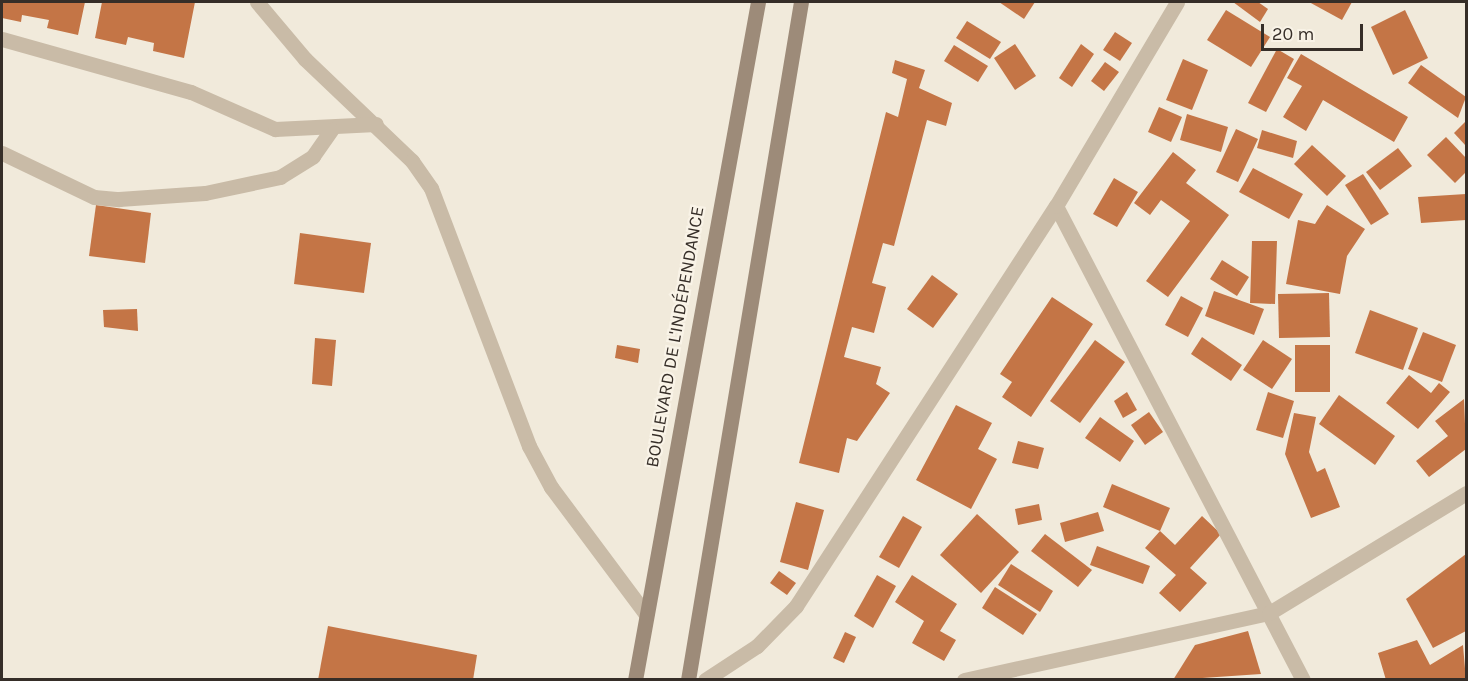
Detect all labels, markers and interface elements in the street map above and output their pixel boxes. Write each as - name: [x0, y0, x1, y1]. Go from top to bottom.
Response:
- scale bar: [1264, 12, 1366, 50]
- text: 20 m: [1272, 23, 1314, 45]
- street label: BOULEVARD DE L'INDÉPENDANCE: [641, 205, 709, 469]

